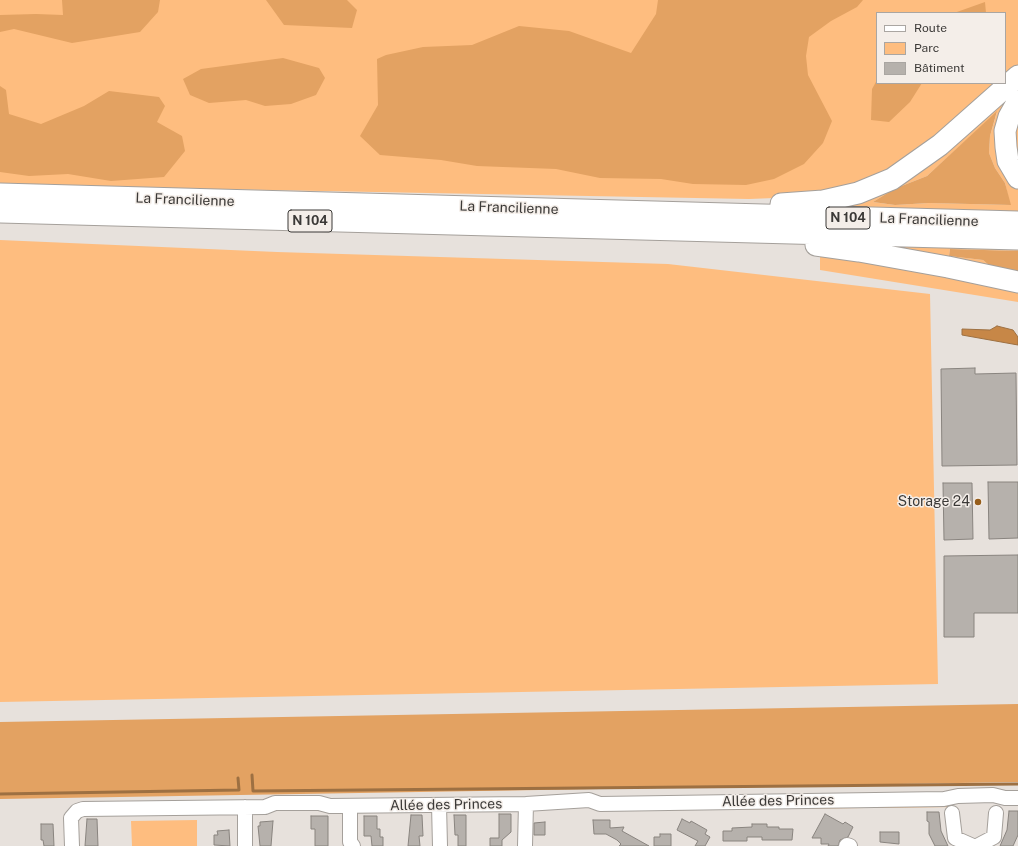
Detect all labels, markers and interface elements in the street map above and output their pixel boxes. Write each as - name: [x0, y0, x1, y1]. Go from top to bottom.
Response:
- legend: [876, 12, 1006, 84]
- text: Route: [914, 21, 947, 35]
- text: Parc: [914, 41, 939, 55]
- text: Bâtiment: [914, 61, 965, 75]
- street label: La Francilienne: [135, 190, 235, 210]
- street label: La Francilienne: [459, 198, 559, 218]
- road number: N 104: [826, 207, 870, 229]
- road number: N 104: [288, 210, 332, 232]
- street label: La Francilienne: [879, 210, 979, 230]
- place label: Storage 24: [898, 494, 970, 510]
- marker: Storage 24: [973, 497, 983, 507]
- street label: Allée des Princes: [722, 792, 834, 810]
- street label: Allée des Princes: [390, 796, 502, 814]

